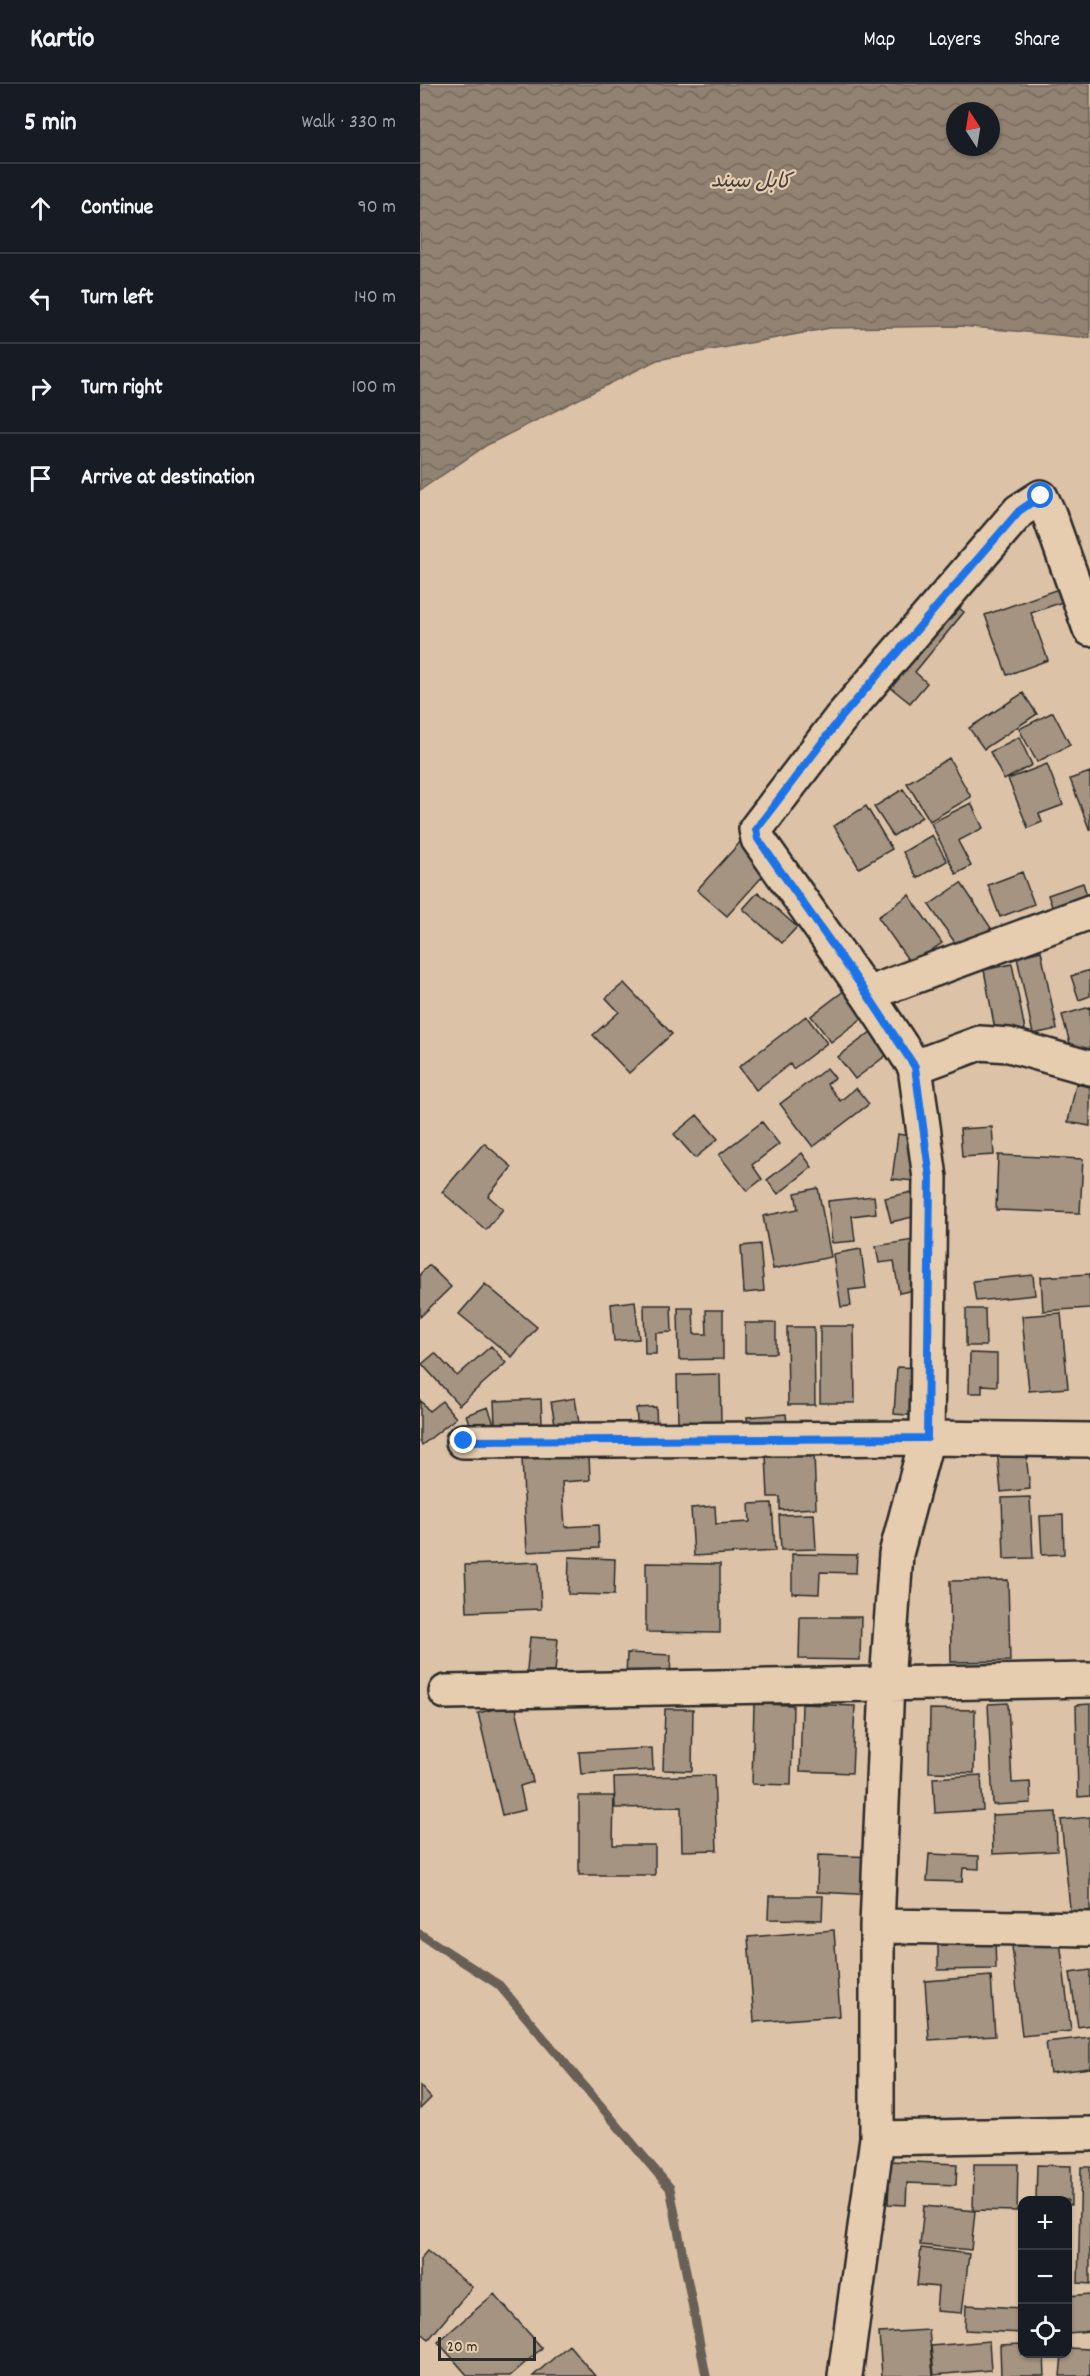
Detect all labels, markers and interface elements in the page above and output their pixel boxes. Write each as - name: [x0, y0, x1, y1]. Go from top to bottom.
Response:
- text: Kartio: [30, 21, 94, 61]
- text: Map: [864, 26, 895, 56]
- text: Layers: [928, 26, 981, 56]
- text: Share: [1014, 26, 1060, 56]
- north arrow: [946, 102, 1000, 156]
- text: 5 min: [24, 105, 77, 142]
- text: Walk · 330 m: [301, 109, 396, 137]
- water label: کابل سيند: [710, 167, 795, 199]
- icon: ahead: [24, 192, 57, 225]
- text: Continue: [81, 193, 153, 224]
- text: 90 m: [358, 194, 396, 222]
- icon: left: [24, 282, 57, 315]
- text: Turn left: [81, 283, 153, 314]
- text: 140 m: [354, 284, 396, 312]
- icon: right: [24, 372, 57, 405]
- text: Turn right: [81, 373, 163, 404]
- text: 100 m: [352, 374, 396, 402]
- icon: arrive: [24, 462, 57, 495]
- text: Arrive at destination: [81, 463, 255, 494]
- route start: [1027, 482, 1053, 508]
- route end: [450, 1427, 476, 1453]
- map controls: [1018, 2196, 1072, 2358]
- button: +: [1018, 2196, 1072, 2250]
- button: −: [1018, 2250, 1072, 2304]
- button: locate: [1018, 2304, 1072, 2358]
- scale bar: [438, 2334, 536, 2362]
- text: 20 m: [447, 2336, 477, 2359]

